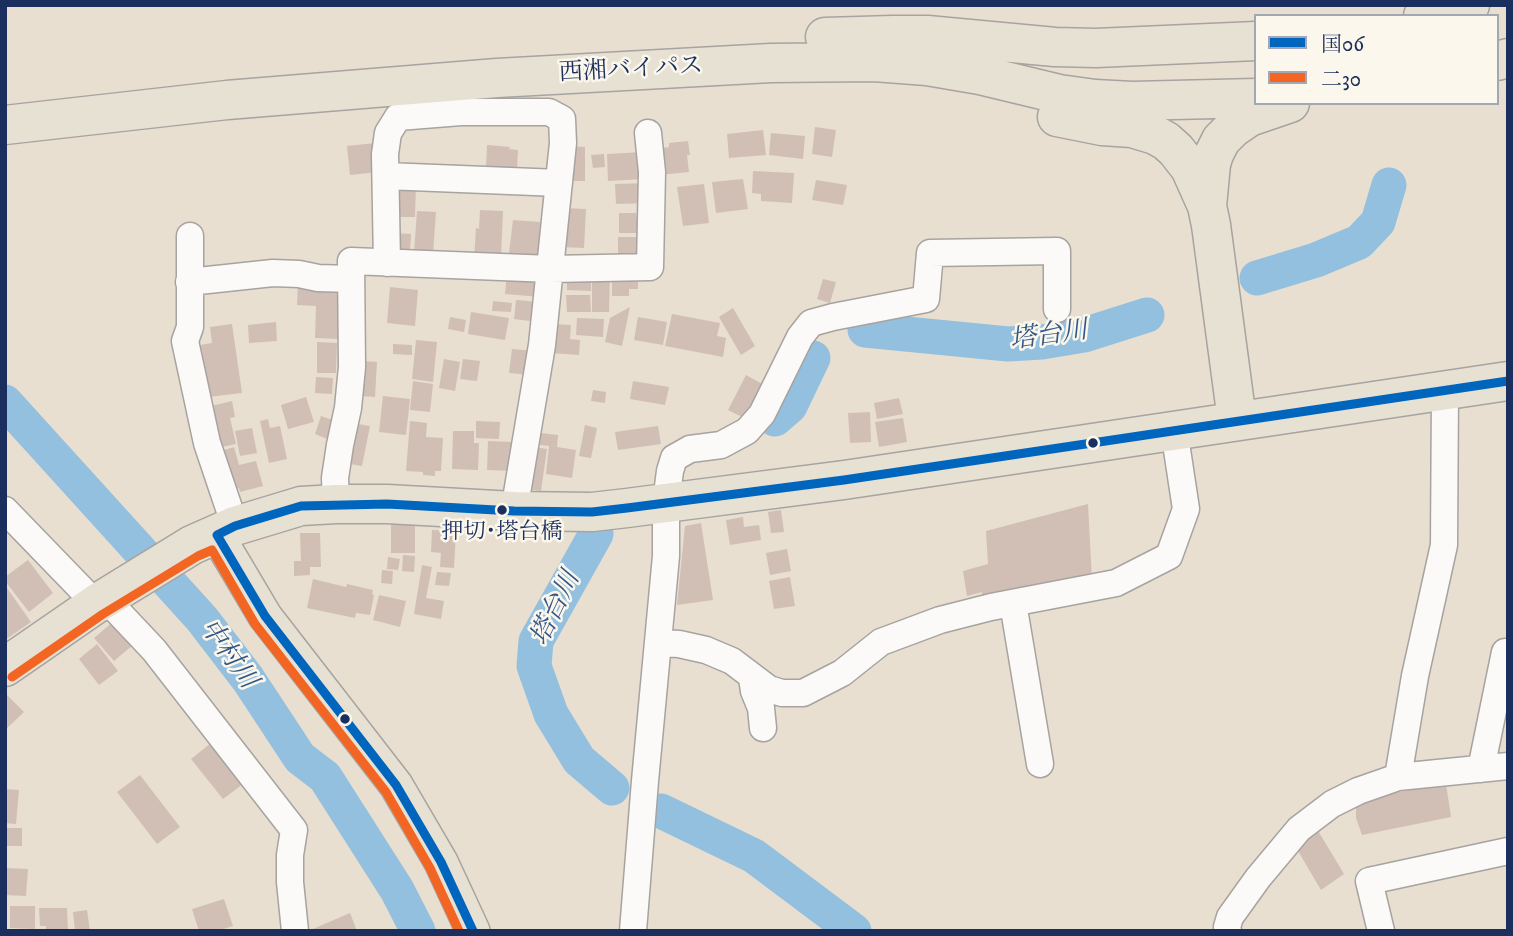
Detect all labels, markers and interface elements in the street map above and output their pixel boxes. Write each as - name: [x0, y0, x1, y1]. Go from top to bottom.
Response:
- legend: [1254, 14, 1499, 105]
- text: 国06: [1321, 32, 1364, 58]
- street label: 西湘バイパス: [558, 53, 704, 89]
- text: 二30: [1321, 67, 1361, 93]
- water label: 塔台川: [1008, 316, 1090, 358]
- unlabelled marker: [1086, 436, 1100, 450]
- marker: 押切･塔台橋: [495, 503, 509, 517]
- place label: 押切･塔台橋: [442, 520, 562, 546]
- water label: 塔台川: [526, 567, 588, 651]
- water label: 中村川: [191, 614, 263, 696]
- unlabelled marker: [338, 712, 352, 726]

